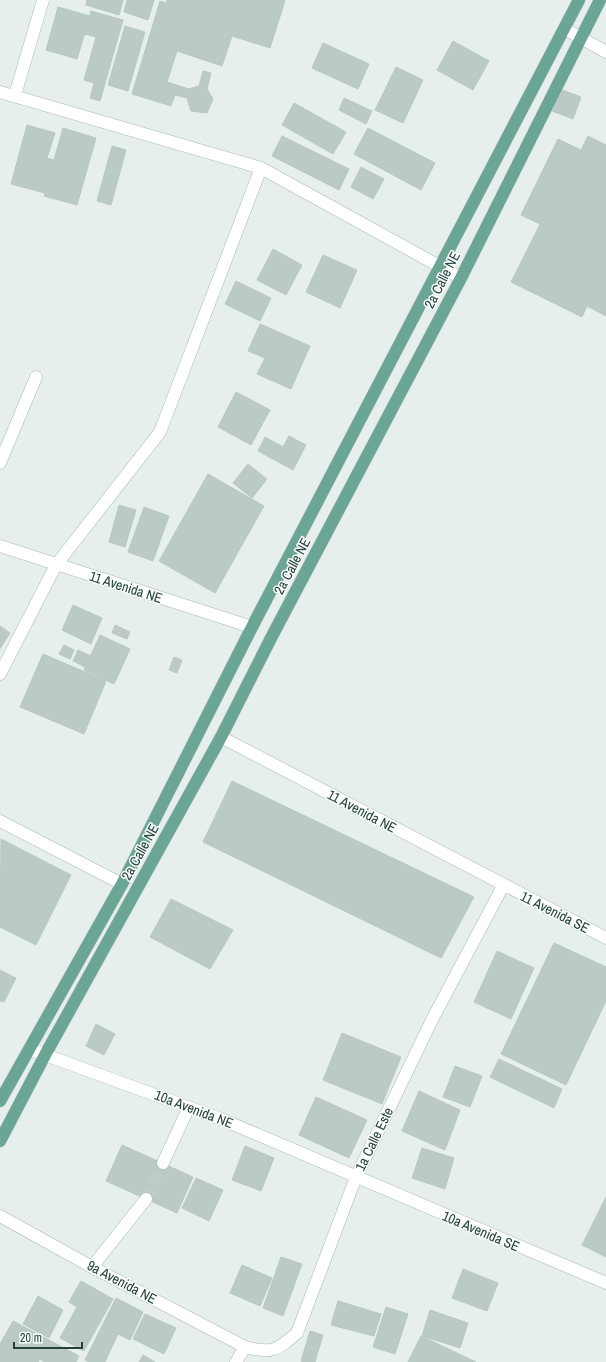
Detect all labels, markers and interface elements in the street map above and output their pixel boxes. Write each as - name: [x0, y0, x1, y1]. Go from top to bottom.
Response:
- street label: 2a Calle NE: [420, 249, 464, 311]
- street label: 2a Calle NE: [270, 535, 314, 597]
- street label: 11 Avenida NE: [87, 567, 165, 607]
- street label: 11 Avenida NE: [324, 785, 400, 837]
- street label: 2a Calle NE: [117, 821, 163, 883]
- street label: 11 Avenida SE: [518, 887, 592, 937]
- street label: 10a Avenida NE: [152, 1086, 236, 1132]
- street label: 1a Calle Este: [351, 1104, 397, 1174]
- street label: 10a Avenida SE: [440, 1207, 522, 1255]
- street label: 9a Avenida NE: [84, 1256, 160, 1308]
- scale bar: [14, 1324, 82, 1350]
- text: 20 m: [20, 1330, 42, 1346]

